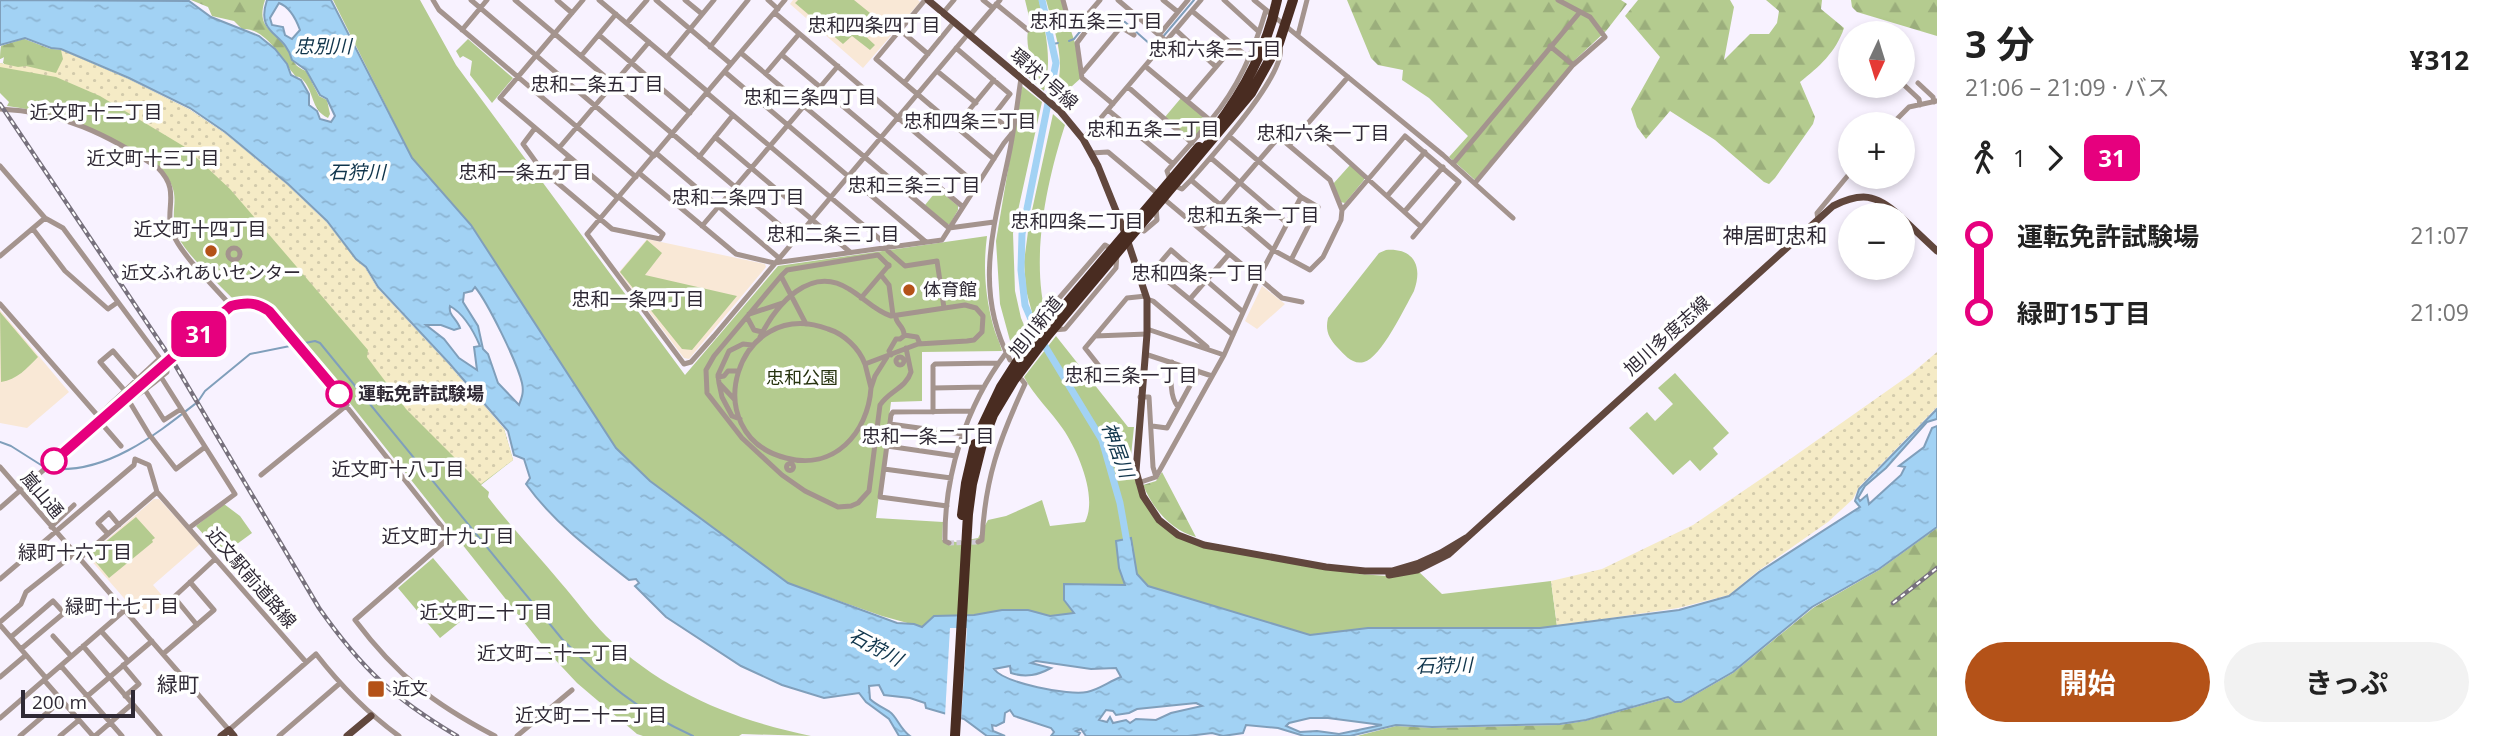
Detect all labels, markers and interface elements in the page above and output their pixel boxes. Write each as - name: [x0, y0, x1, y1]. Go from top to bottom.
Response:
- district label: 忠和五条三丁目: [1029, 8, 1163, 34]
- district label: 忠和四条四丁目: [807, 12, 941, 38]
- text: 3 分: [1965, 17, 2035, 69]
- north arrow: [1838, 21, 1914, 98]
- map controls: [1838, 21, 1915, 280]
- water label: 忠別川: [294, 33, 353, 59]
- district label: 忠和六条二丁目: [1148, 36, 1282, 62]
- street label: 環状1号線: [1006, 42, 1084, 114]
- text: ¥312: [2410, 42, 2469, 78]
- district label: 忠和二条五丁目: [530, 71, 664, 97]
- text: 21:06 – 21:09 · バス: [1965, 71, 2170, 103]
- district label: 忠和三条四丁目: [743, 84, 877, 110]
- district label: 近文町十二丁目: [29, 99, 163, 125]
- district label: 忠和四条三丁目: [903, 108, 1037, 134]
- button: +: [1838, 112, 1915, 189]
- district label: 忠和五条二丁目: [1086, 116, 1220, 142]
- district label: 忠和六条一丁目: [1256, 120, 1390, 146]
- icon: walk: [1965, 139, 2003, 177]
- icon: forward: [2036, 139, 2074, 177]
- text: 31: [2098, 141, 2126, 174]
- text: 1: [2013, 142, 2026, 174]
- district label: 近文町十三丁目: [86, 145, 220, 171]
- water label: 石狩川: [328, 159, 387, 185]
- district label: 忠和一条五丁目: [458, 159, 592, 185]
- district label: 忠和三条三丁目: [847, 172, 981, 198]
- district label: 忠和二条四丁目: [671, 184, 805, 210]
- district label: 忠和五条一丁目: [1186, 202, 1320, 228]
- button: −: [1838, 203, 1915, 280]
- district label: 忠和四条二丁目: [1010, 208, 1144, 234]
- district label: 近文町十四丁目: [133, 216, 267, 242]
- text: 運転免許試験場: [2017, 218, 2199, 254]
- text: 21:07: [2410, 219, 2469, 251]
- district label: 忠和二条三丁目: [766, 221, 900, 247]
- district label: 神居町忠和: [1723, 221, 1828, 249]
- marker: 近文ふれあいセンター: [203, 243, 219, 259]
- place label: 近文ふれあいセンター: [121, 260, 301, 284]
- district label: 忠和四条一丁目: [1131, 260, 1265, 286]
- place label: 体育館: [923, 277, 977, 301]
- marker: 体育館: [901, 282, 917, 298]
- district label: 忠和一条四丁目: [571, 286, 705, 312]
- street label: 旭川多度志線: [1618, 290, 1714, 380]
- street label: 旭川新道: [1003, 291, 1067, 362]
- text: 緑町15丁目: [2017, 295, 2151, 331]
- text: 21:09: [2410, 296, 2469, 328]
- line badge: 31: [168, 311, 230, 357]
- text: 31: [185, 317, 213, 350]
- district label: 忠和三条一丁目: [1064, 362, 1198, 388]
- park label: 忠和公園: [766, 365, 838, 389]
- marker: 運転免許試験場: [326, 381, 352, 407]
- place label: 運転免許試験場: [358, 381, 484, 405]
- water label: 神居川: [1096, 419, 1141, 483]
- district label: 忠和一条二丁目: [861, 423, 995, 449]
- unlabelled marker: [41, 448, 67, 474]
- district label: 近文町十八丁目: [331, 456, 465, 482]
- street label: 嵐山通: [16, 466, 69, 523]
- street label: 近文駅前道路線: [201, 522, 302, 633]
- district label: 近文町十九丁目: [381, 523, 515, 549]
- district label: 緑町十六丁目: [18, 539, 132, 565]
- district label: 緑町十七丁目: [65, 593, 179, 619]
- district label: 近文町二十丁目: [419, 599, 553, 625]
- water label: 石狩川: [845, 622, 909, 673]
- district label: 近文町二十一丁目: [477, 640, 629, 666]
- button: 開始: [1965, 642, 2210, 722]
- button: きっぷ: [2224, 642, 2469, 722]
- water label: 石狩川: [1415, 651, 1475, 678]
- district label: 緑町: [157, 670, 199, 698]
- place label: 近文: [392, 676, 428, 700]
- marker: 近文: [366, 679, 386, 699]
- scale bar: [21, 687, 135, 719]
- text: 200 m: [32, 689, 87, 715]
- district label: 近文町二十二丁目: [515, 702, 667, 728]

